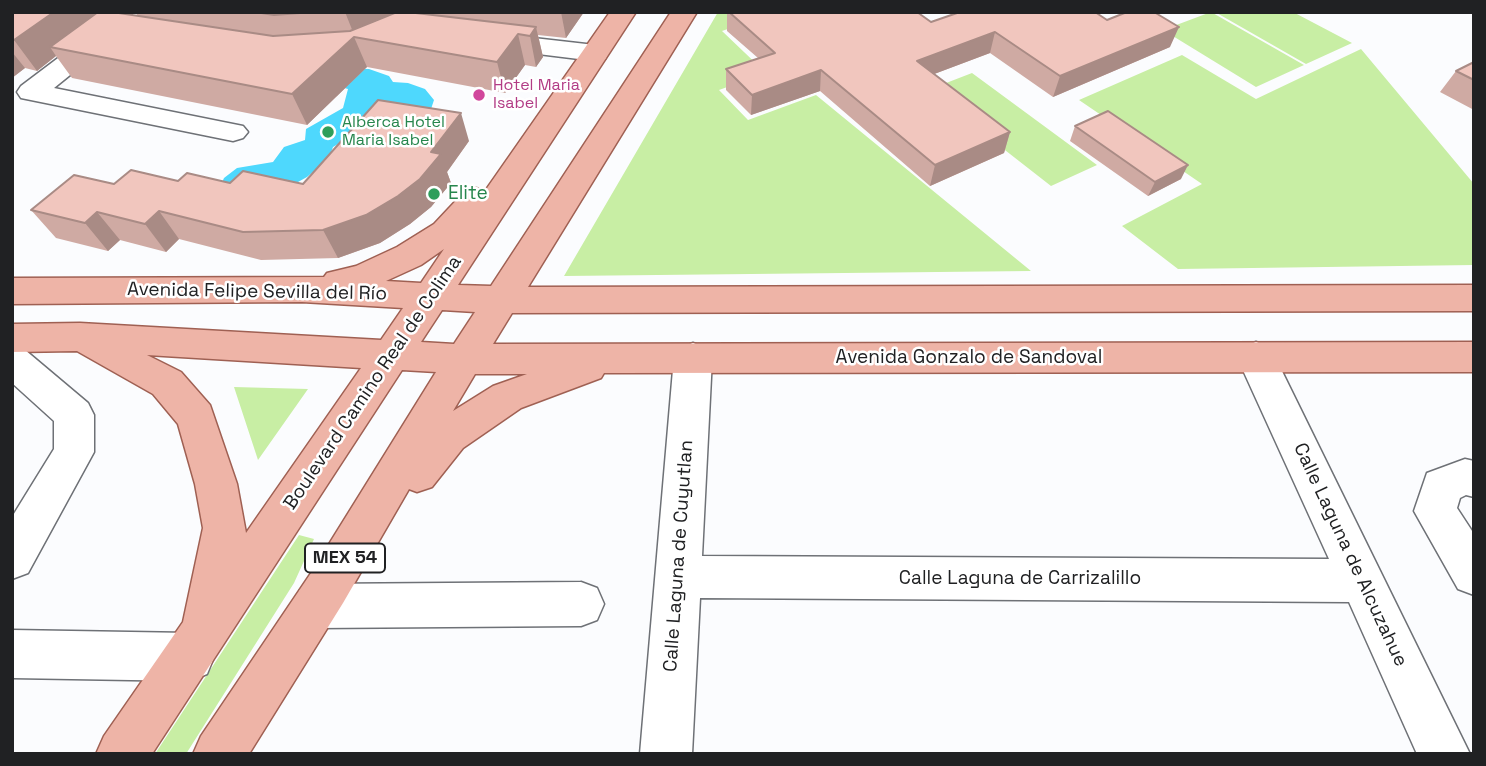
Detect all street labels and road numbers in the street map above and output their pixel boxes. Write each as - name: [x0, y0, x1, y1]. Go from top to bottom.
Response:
- street label: Boulevard Camino Real de Colima: [279, 252, 467, 514]
- street label: Avenida Felipe Sevilla del Río: [127, 278, 387, 306]
- street label: Avenida Gonzalo de Sandoval: [836, 347, 1102, 369]
- street label: Calle Laguna de Cuyutlan: [660, 439, 698, 673]
- street label: Calle Laguna de Alcuzahue: [1288, 440, 1412, 670]
- road number: MEX 54: [305, 544, 385, 572]
- street label: Calle Laguna de Carrizalillo: [899, 568, 1141, 590]

